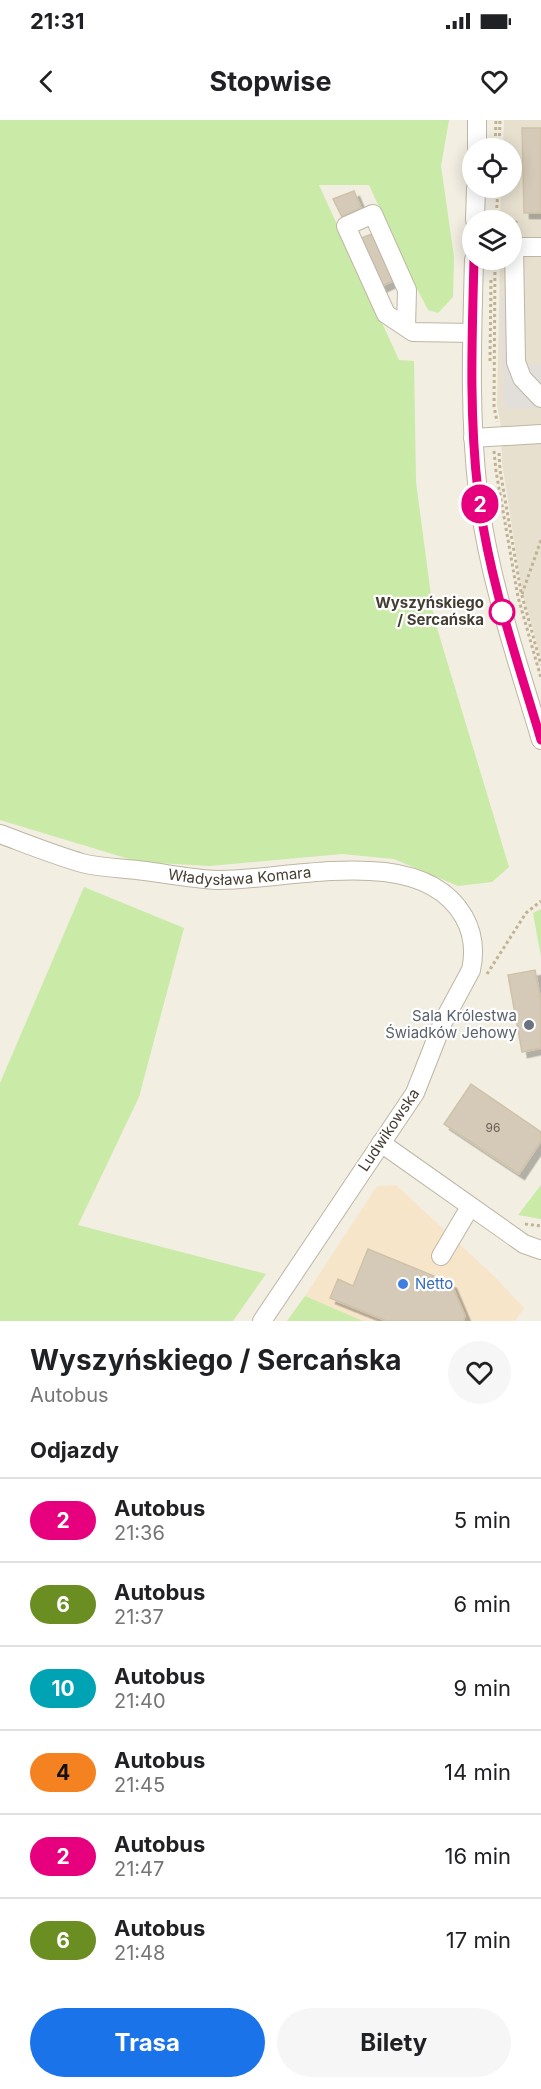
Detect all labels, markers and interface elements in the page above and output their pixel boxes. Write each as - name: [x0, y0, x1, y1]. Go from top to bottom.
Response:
- text: 21:31: [30, 8, 84, 34]
- icon: back: [30, 65, 63, 98]
- text: Stopwise: [210, 65, 332, 98]
- icon: heart: [478, 65, 511, 98]
- map controls: [462, 138, 522, 270]
- button: locate: [462, 138, 522, 198]
- button: layers: [462, 210, 522, 270]
- line badge: 2: [460, 484, 500, 524]
- text: 2: [473, 492, 487, 517]
- place label: Wyszyńskiego / Sercańska: [375, 593, 484, 629]
- marker: Wyszyńskiego / Sercańska: [489, 599, 515, 625]
- street label: Władysława Komara: [167, 862, 312, 889]
- place label: Sala Królestwa Świadków Jehowy: [385, 1006, 518, 1042]
- marker: Sala Królestwa Świadków Jehowy: [522, 1018, 536, 1032]
- street label: Ludwikowska: [354, 1085, 423, 1175]
- house number: 96: [486, 1120, 500, 1135]
- place label: Netto: [415, 1274, 453, 1293]
- marker: Netto: [396, 1277, 410, 1291]
- button: heart: [448, 1341, 511, 1404]
- text: Wyszyńskiego / Sercańska: [30, 1343, 401, 1377]
- text: Autobus: [30, 1383, 109, 1407]
- text: Odjazdy: [30, 1437, 119, 1463]
- text: Autobus: [114, 1495, 205, 1521]
- text: 5 min: [454, 1507, 511, 1533]
- text: 2: [56, 1508, 70, 1533]
- text: 21:36: [114, 1521, 165, 1545]
- text: Autobus: [114, 1579, 205, 1605]
- text: 6 min: [454, 1591, 511, 1617]
- text: 6: [56, 1592, 70, 1617]
- text: 21:37: [114, 1605, 164, 1629]
- text: Autobus: [114, 1663, 205, 1689]
- text: 9 min: [454, 1675, 511, 1701]
- text: 10: [51, 1676, 75, 1701]
- text: 21:40: [114, 1689, 166, 1713]
- text: Autobus: [114, 1747, 205, 1773]
- text: 14 min: [444, 1759, 511, 1785]
- text: 4: [56, 1760, 70, 1785]
- text: 21:45: [114, 1773, 165, 1797]
- text: Autobus: [114, 1831, 205, 1857]
- text: 16 min: [445, 1843, 511, 1869]
- text: 2: [56, 1844, 70, 1869]
- text: 21:47: [114, 1857, 164, 1881]
- text: Autobus: [114, 1915, 205, 1941]
- text: 17 min: [446, 1927, 511, 1953]
- text: 6: [56, 1928, 70, 1953]
- text: 21:48: [114, 1941, 165, 1965]
- button: Trasa: [30, 2008, 265, 2077]
- button: Bilety: [277, 2008, 511, 2077]

